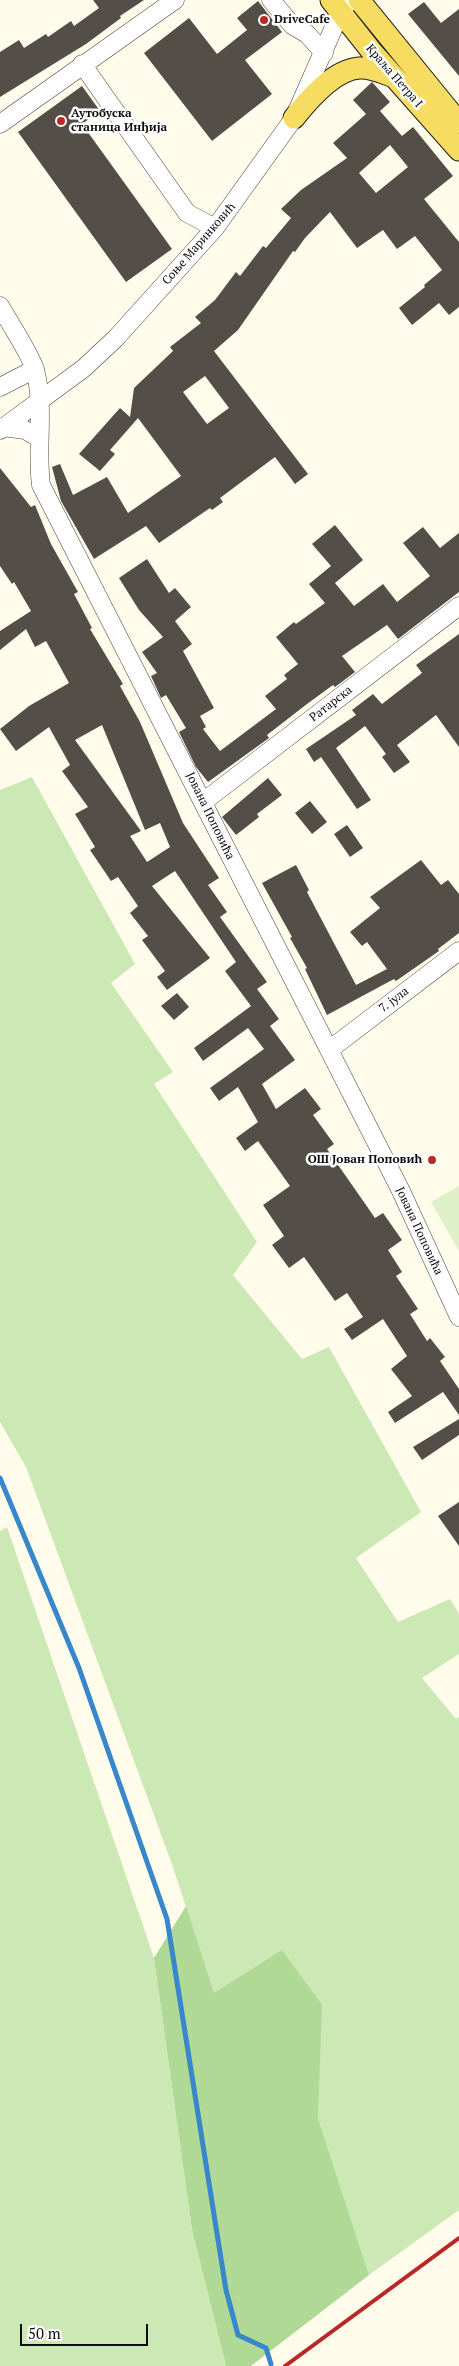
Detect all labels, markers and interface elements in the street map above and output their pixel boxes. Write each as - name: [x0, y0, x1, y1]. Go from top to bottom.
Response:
- place label: DriveCafe: [274, 13, 330, 27]
- marker: DriveCafe: [258, 14, 270, 26]
- street label: Краља Петра I: [363, 41, 425, 111]
- place label: Аутобуска станица Инђија: [71, 107, 167, 135]
- marker: Аутобуска станица Инђија: [55, 115, 67, 127]
- street label: Соње Маринковић: [159, 200, 239, 288]
- street label: Ратарска: [307, 683, 355, 725]
- street label: Јована Поповића: [183, 770, 237, 862]
- street label: 7. јула: [376, 984, 412, 1016]
- place label: ОШ Јован Поповић: [308, 1153, 422, 1167]
- marker: ОШ Јован Поповић: [426, 1154, 438, 1166]
- street label: Јована Поповића: [392, 1185, 446, 1277]
- scale bar: [22, 2314, 150, 2346]
- text: 50 m: [28, 2323, 61, 2343]

